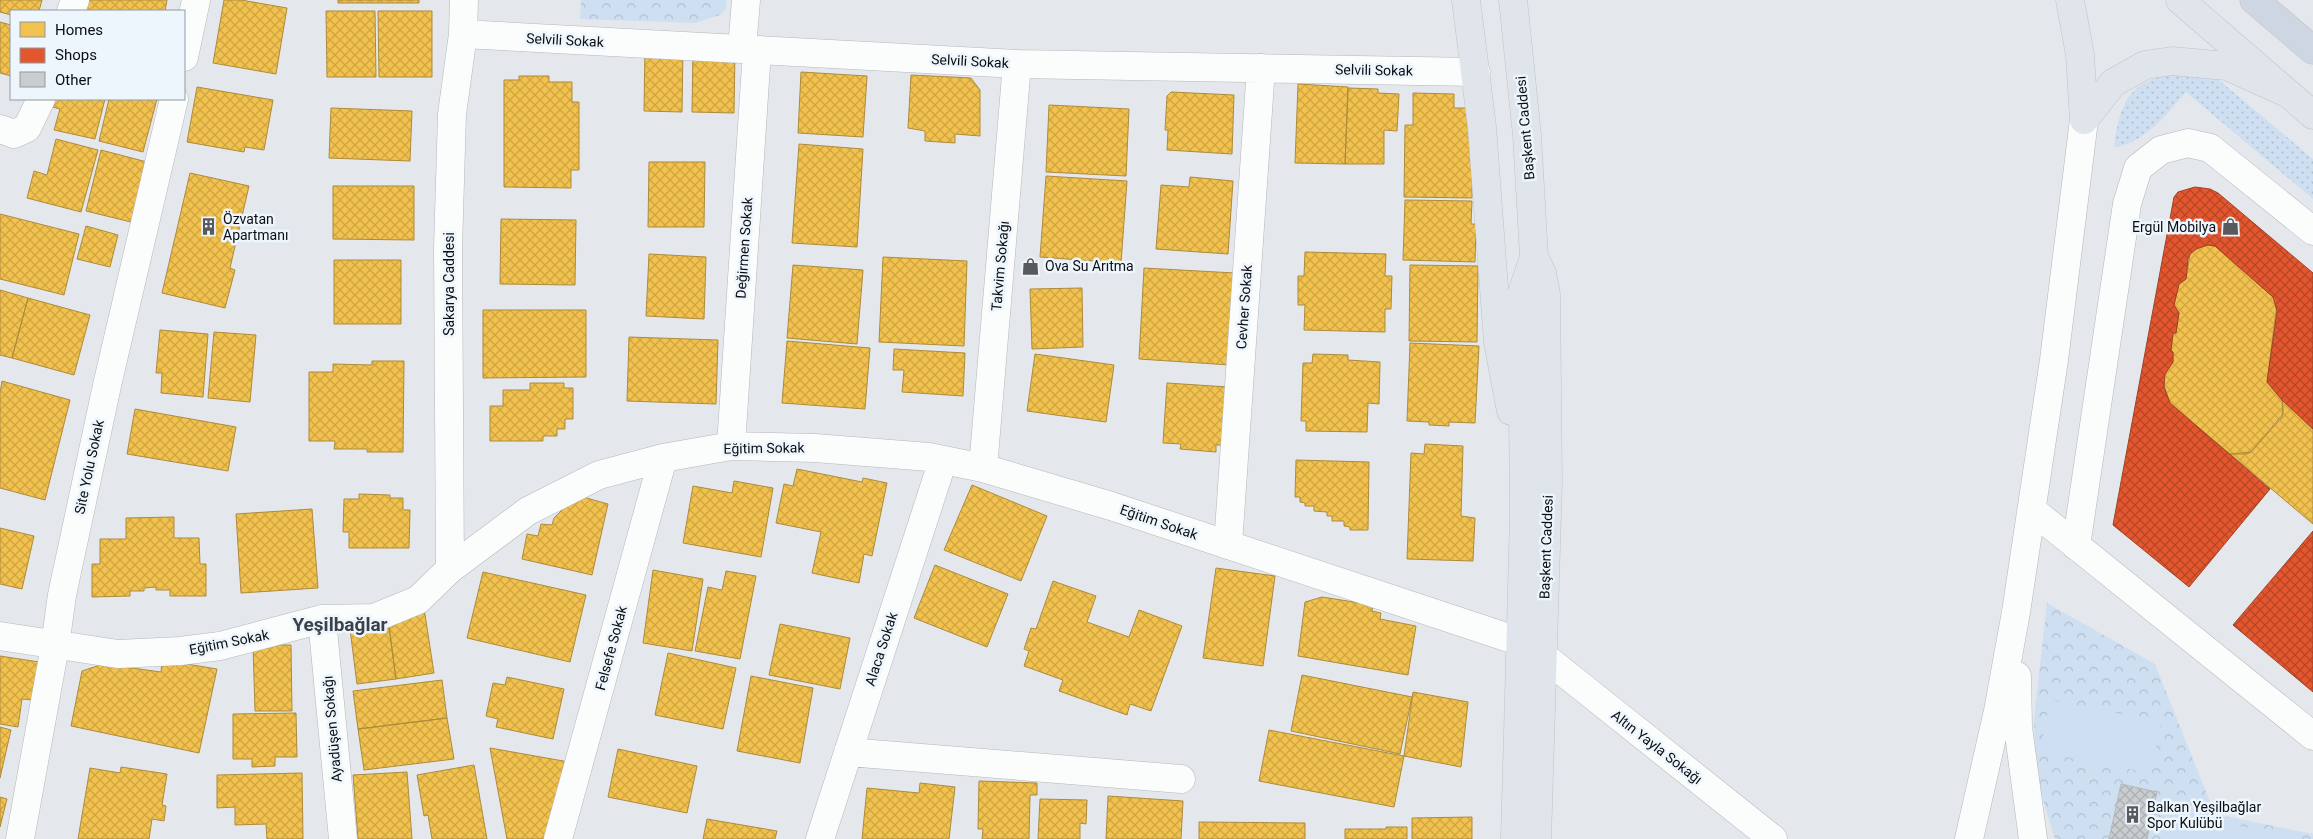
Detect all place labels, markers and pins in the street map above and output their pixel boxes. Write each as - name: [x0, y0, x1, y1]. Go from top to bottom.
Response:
- place label: Özvatan Apartmanı: [223, 211, 288, 243]
- building icon: Özvatan Apartmanı: [199, 217, 219, 237]
- shop icon: Ergül Mobilya: [2220, 217, 2240, 237]
- place label: Ergül Mobilya: [2132, 219, 2216, 235]
- shop icon: Ova Su Arıtma: [1021, 256, 1041, 276]
- place label: Ova Su Arıtma: [1045, 258, 1134, 274]
- place label: Balkan Yeşilbağlar Spor Kulübü: [2147, 799, 2261, 831]
- building icon: Balkan Yeşilbağlar Spor Kulübü: [2123, 805, 2143, 825]

